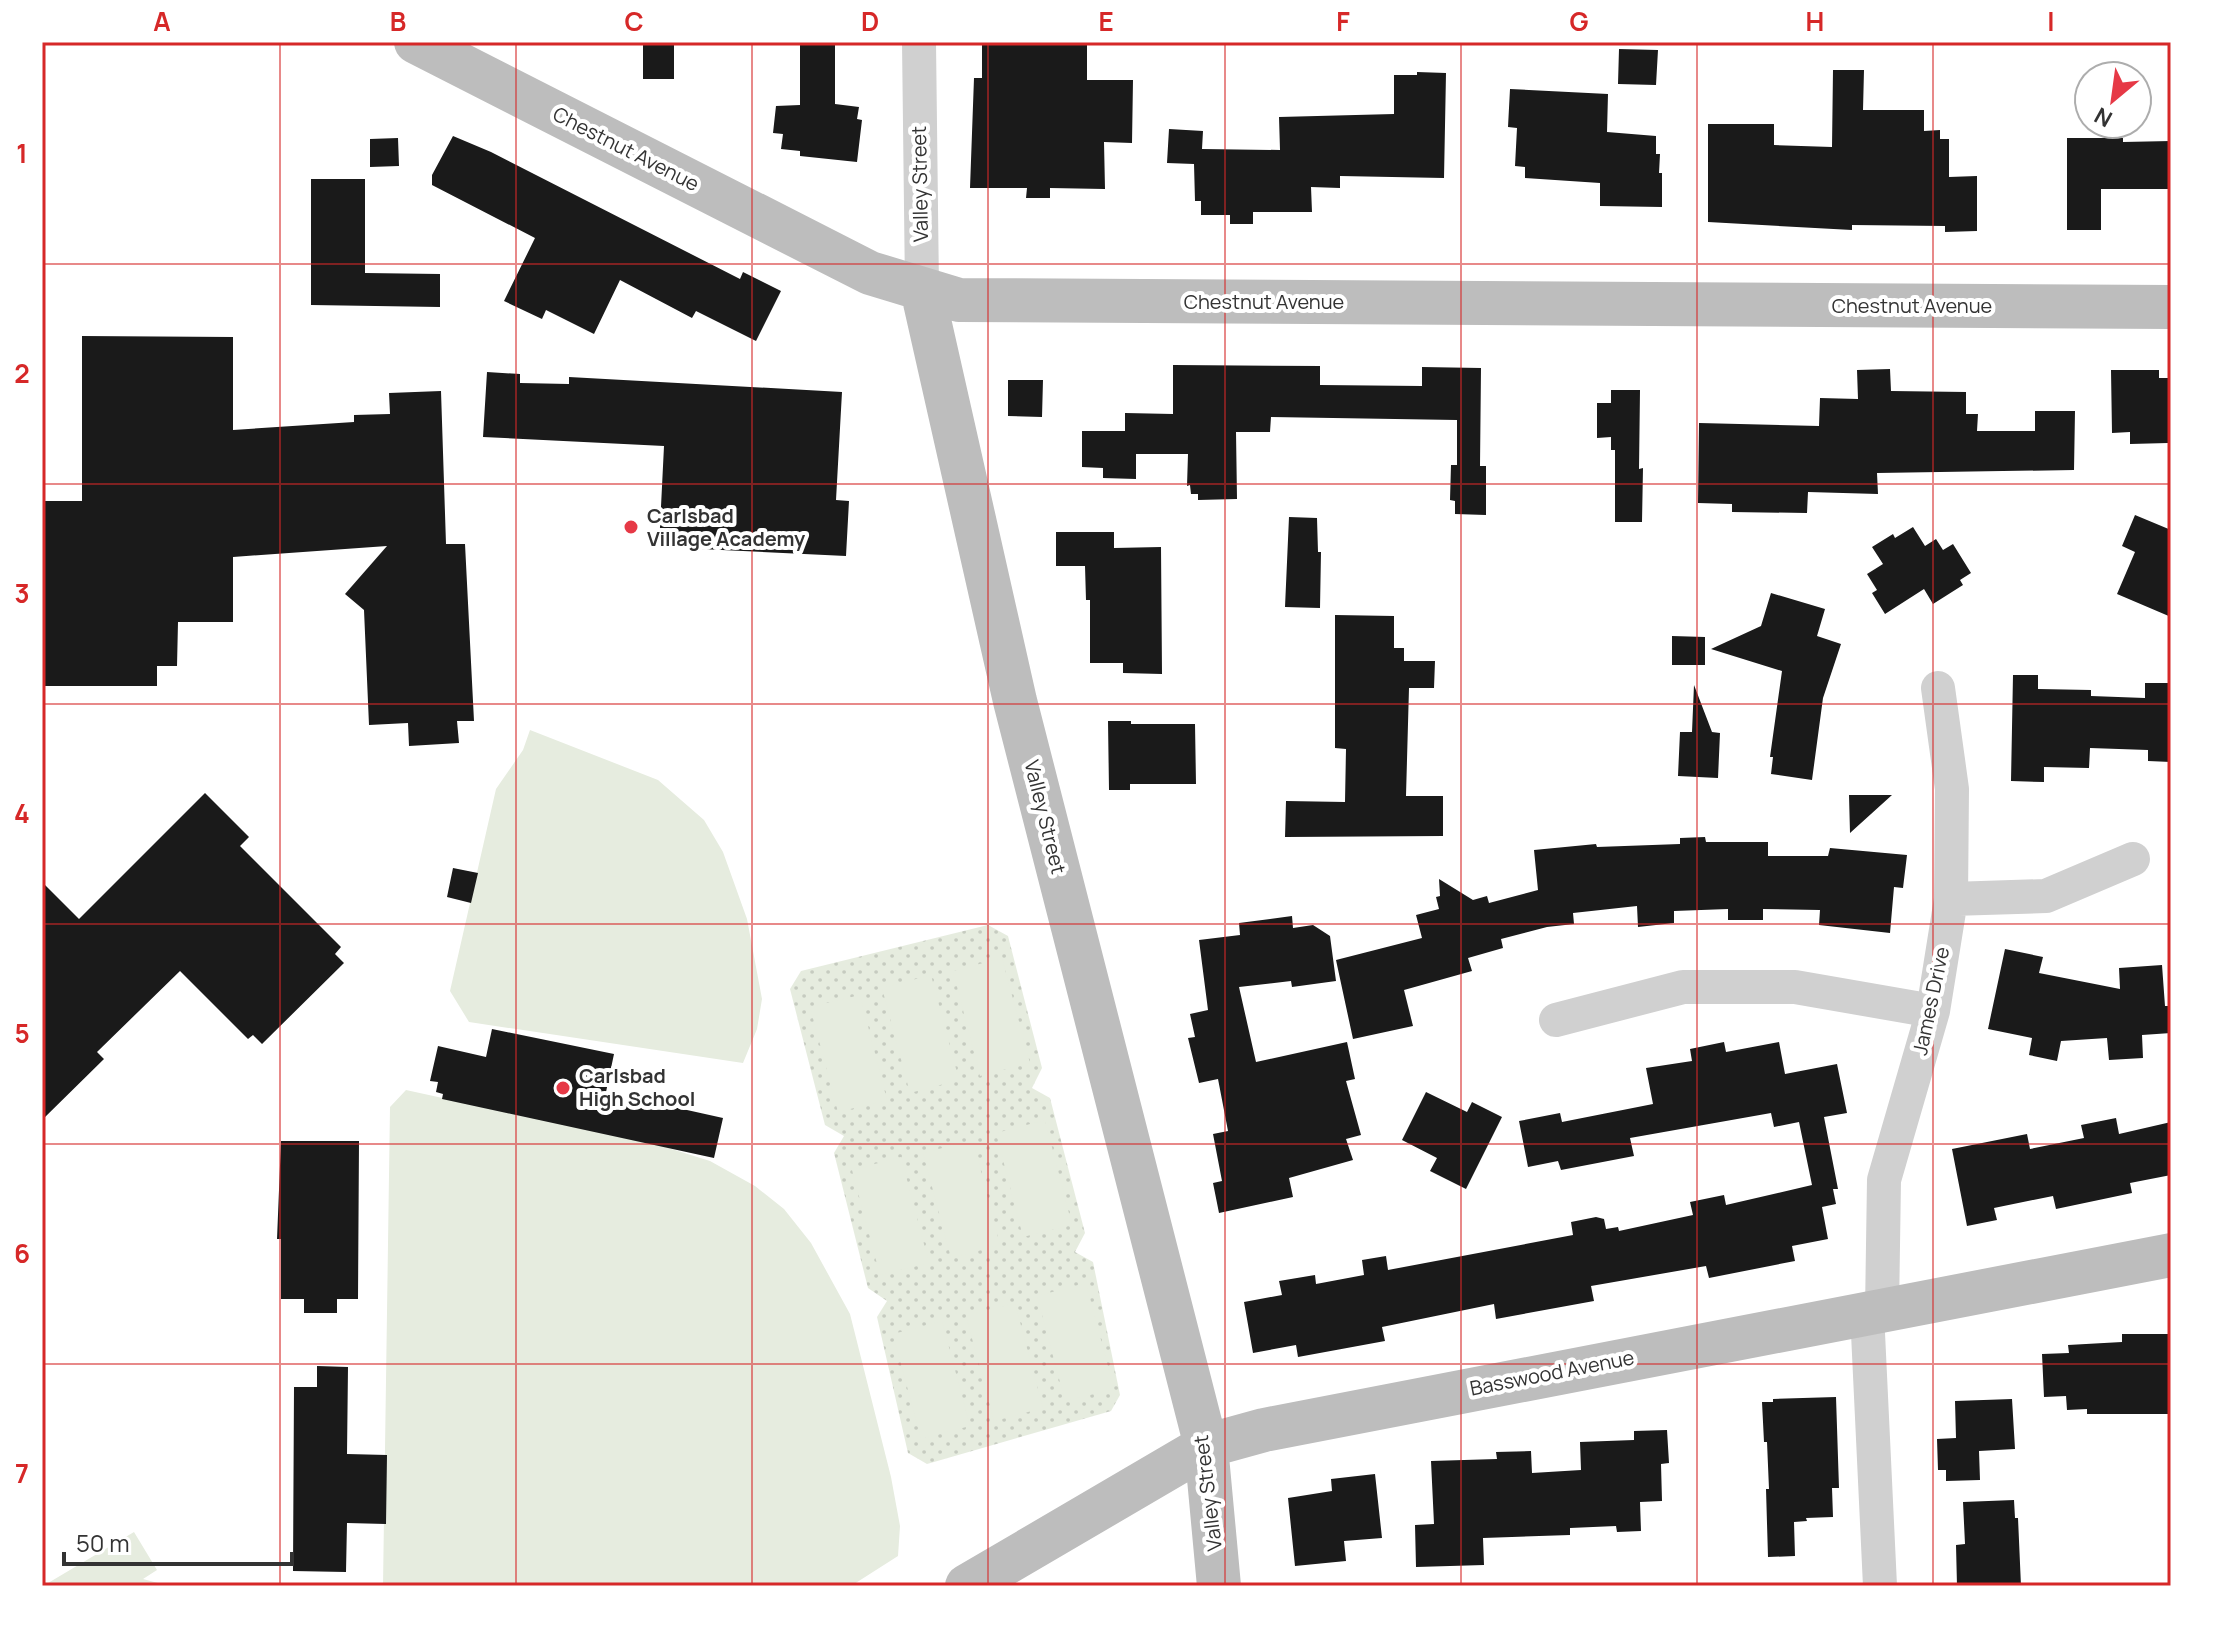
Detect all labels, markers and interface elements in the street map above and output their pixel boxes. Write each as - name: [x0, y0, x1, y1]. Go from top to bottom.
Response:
- text: A: [153, 3, 171, 39]
- text: B: [390, 3, 406, 39]
- text: C: [624, 3, 644, 39]
- text: D: [861, 3, 879, 39]
- text: E: [1098, 3, 1114, 39]
- text: F: [1336, 3, 1350, 39]
- text: G: [1569, 3, 1589, 39]
- text: H: [1806, 3, 1824, 39]
- text: I: [2047, 3, 2055, 39]
- north arrow: [2073, 60, 2153, 140]
- street label: Chestnut Avenue: [549, 100, 704, 197]
- text: N: [2089, 101, 2117, 134]
- street label: Valley Street: [905, 126, 934, 242]
- text: 1: [16, 135, 28, 171]
- street label: Chestnut Avenue: [1184, 288, 1344, 315]
- street label: Chestnut Avenue: [1832, 292, 1992, 319]
- text: 2: [14, 355, 30, 391]
- place label: Carlsbad Village Academy: [647, 502, 806, 552]
- marker: Carlsbad Village Academy: [622, 518, 640, 536]
- text: 3: [14, 575, 30, 611]
- street label: Valley Street: [1018, 757, 1073, 877]
- text: 4: [14, 795, 30, 831]
- street label: James Drive: [1906, 944, 1955, 1058]
- text: 5: [14, 1015, 30, 1051]
- place label: Carlsbad High School: [579, 1062, 695, 1112]
- marker: Carlsbad High School: [554, 1079, 572, 1097]
- text: 6: [14, 1235, 30, 1271]
- street label: Basswood Avenue: [1467, 1343, 1636, 1402]
- street label: Valley Street: [1187, 1434, 1228, 1552]
- text: 7: [15, 1455, 29, 1491]
- scale bar: [64, 1516, 292, 1566]
- text: 50 m: [76, 1526, 130, 1559]

